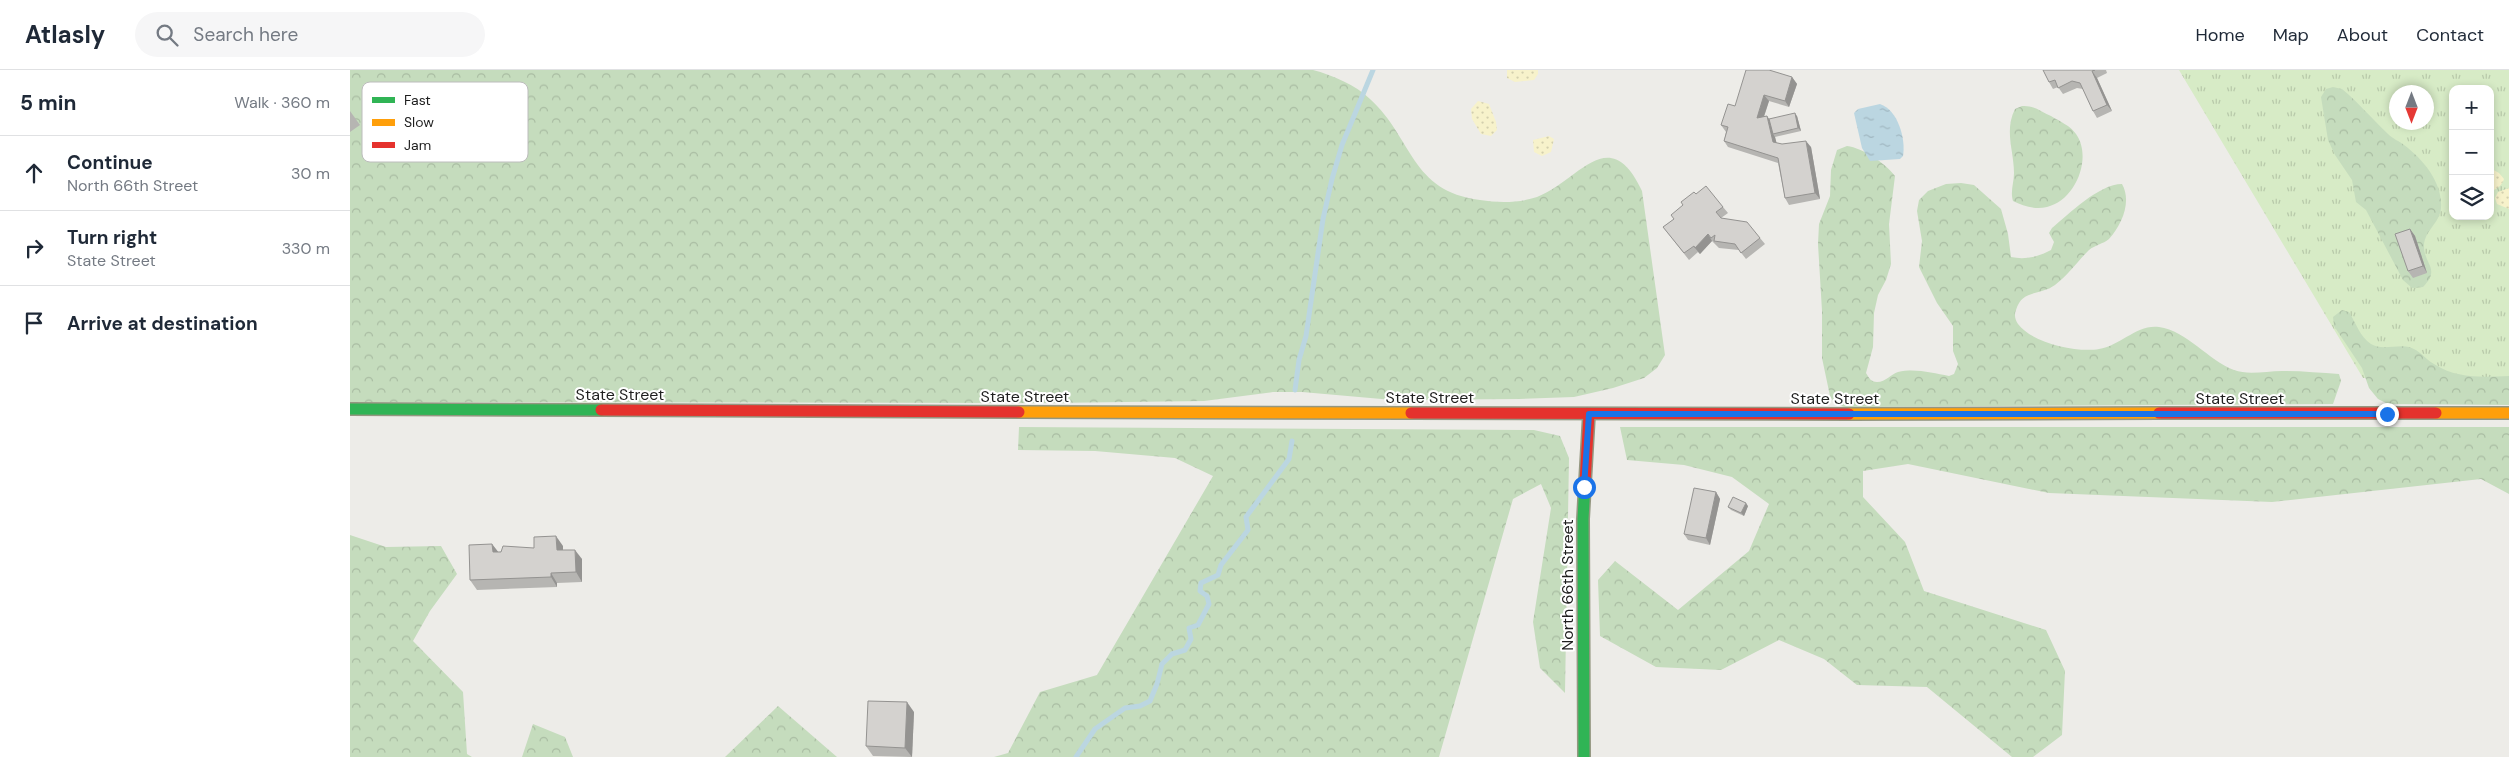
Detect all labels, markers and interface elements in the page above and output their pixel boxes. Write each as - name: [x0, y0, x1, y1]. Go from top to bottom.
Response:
- search box: [135, 12, 485, 57]
- text: Atlasly: [25, 19, 105, 50]
- icon: search: [153, 21, 181, 49]
- text: Search here: [193, 22, 298, 47]
- text: Home: [2195, 23, 2245, 47]
- text: Map: [2273, 23, 2309, 47]
- text: About: [2337, 23, 2388, 47]
- text: Contact: [2416, 23, 2484, 47]
- legend: [362, 82, 528, 162]
- north arrow: [2389, 85, 2434, 130]
- map controls: [2449, 85, 2494, 220]
- button: +: [2449, 85, 2494, 130]
- text: 5 min: [20, 89, 76, 117]
- text: Fast: [404, 91, 431, 109]
- text: Walk · 360 m: [234, 92, 330, 113]
- text: Slow: [404, 113, 434, 131]
- button: −: [2449, 130, 2494, 175]
- text: Jam: [404, 136, 431, 154]
- text: Continue: [67, 150, 153, 175]
- icon: ahead: [20, 159, 48, 187]
- text: 30 m: [291, 163, 330, 184]
- text: North 66th Street: [67, 175, 198, 196]
- button: layers: [2449, 175, 2494, 220]
- text: Turn right: [67, 225, 157, 250]
- icon: right: [20, 234, 48, 262]
- text: 330 m: [282, 238, 330, 259]
- text: State Street: [67, 250, 156, 271]
- icon: arrive: [20, 309, 48, 337]
- text: Arrive at destination: [67, 311, 258, 336]
- street label: State Street: [576, 384, 664, 405]
- street label: State Street: [981, 386, 1069, 407]
- street label: State Street: [1386, 387, 1474, 408]
- street label: State Street: [1791, 388, 1879, 409]
- street label: State Street: [2196, 388, 2284, 409]
- route end: [2376, 403, 2399, 426]
- route start: [1573, 476, 1596, 499]
- street label: North 66th Street: [1557, 519, 1578, 651]

